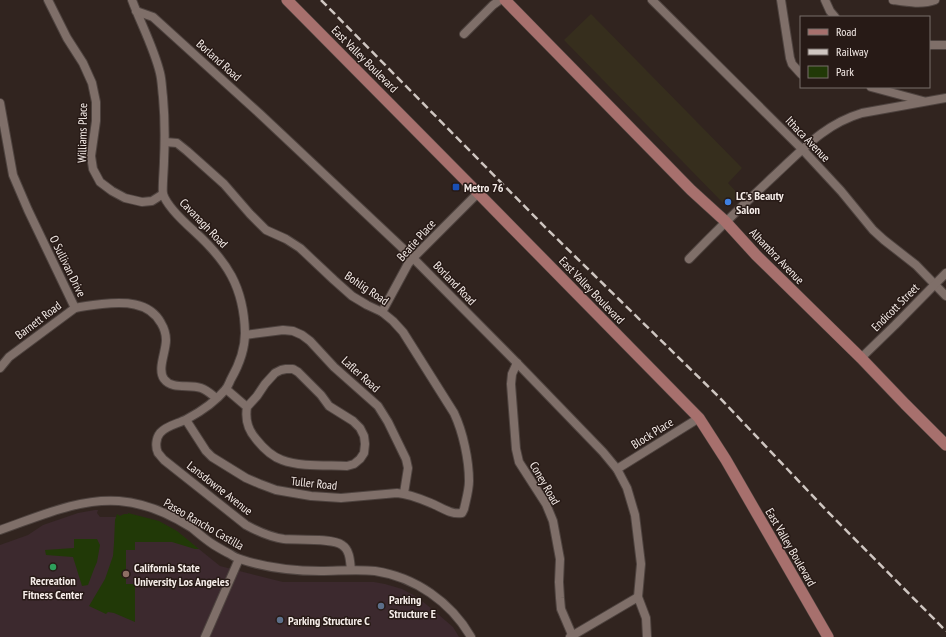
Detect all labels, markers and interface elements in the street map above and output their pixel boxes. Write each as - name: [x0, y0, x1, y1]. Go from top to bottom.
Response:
- legend: [800, 16, 930, 88]
- street label: East Valley Boulevard: [329, 23, 401, 95]
- text: Road: [836, 24, 856, 39]
- street label: Borland Road: [193, 36, 245, 84]
- text: Railway: [836, 44, 869, 59]
- text: Park: [836, 64, 854, 79]
- street label: Williams Place: [74, 103, 90, 163]
- street label: Ithaca Avenue: [783, 113, 834, 165]
- place label: Metro 76: [464, 180, 504, 195]
- marker: Metro 76: [451, 182, 461, 192]
- place label: LC's Beauty Salon: [736, 188, 784, 217]
- street label: Cavanagh Road: [177, 195, 231, 251]
- marker: LC's Beauty Salon: [723, 197, 733, 207]
- street label: Beatie Place: [393, 216, 439, 264]
- street label: Alhambra Avenue: [747, 225, 808, 287]
- street label: O Sullivan Drive: [47, 233, 89, 299]
- street label: East Valley Boulevard: [556, 253, 628, 327]
- street label: Borland Road: [430, 258, 480, 308]
- street label: Bohlig Road: [342, 268, 392, 308]
- street label: Endicott Street: [868, 279, 923, 334]
- street label: Barnett Road: [12, 298, 64, 342]
- street label: Lafler Road: [339, 353, 383, 395]
- street label: Block Place: [628, 414, 676, 452]
- street label: Lansdowne Avenue: [184, 458, 256, 518]
- street label: Coney Road: [527, 459, 563, 507]
- street label: Tuller Road: [290, 473, 338, 493]
- street label: Paseo Rancho Castilla: [161, 495, 247, 553]
- street label: East Valley Boulevard: [763, 505, 819, 589]
- place label: California State University Los Angeles: [134, 560, 229, 589]
- marker: Recreation Fitness Center: [48, 562, 58, 572]
- marker: California State University Los Angeles: [121, 569, 131, 579]
- place label: Recreation Fitness Center: [23, 573, 84, 602]
- place label: Parking Structure E: [389, 592, 436, 621]
- marker: Parking Structure E: [376, 601, 386, 611]
- place label: Parking Structure C: [288, 613, 370, 628]
- marker: Parking Structure C: [275, 615, 285, 625]

